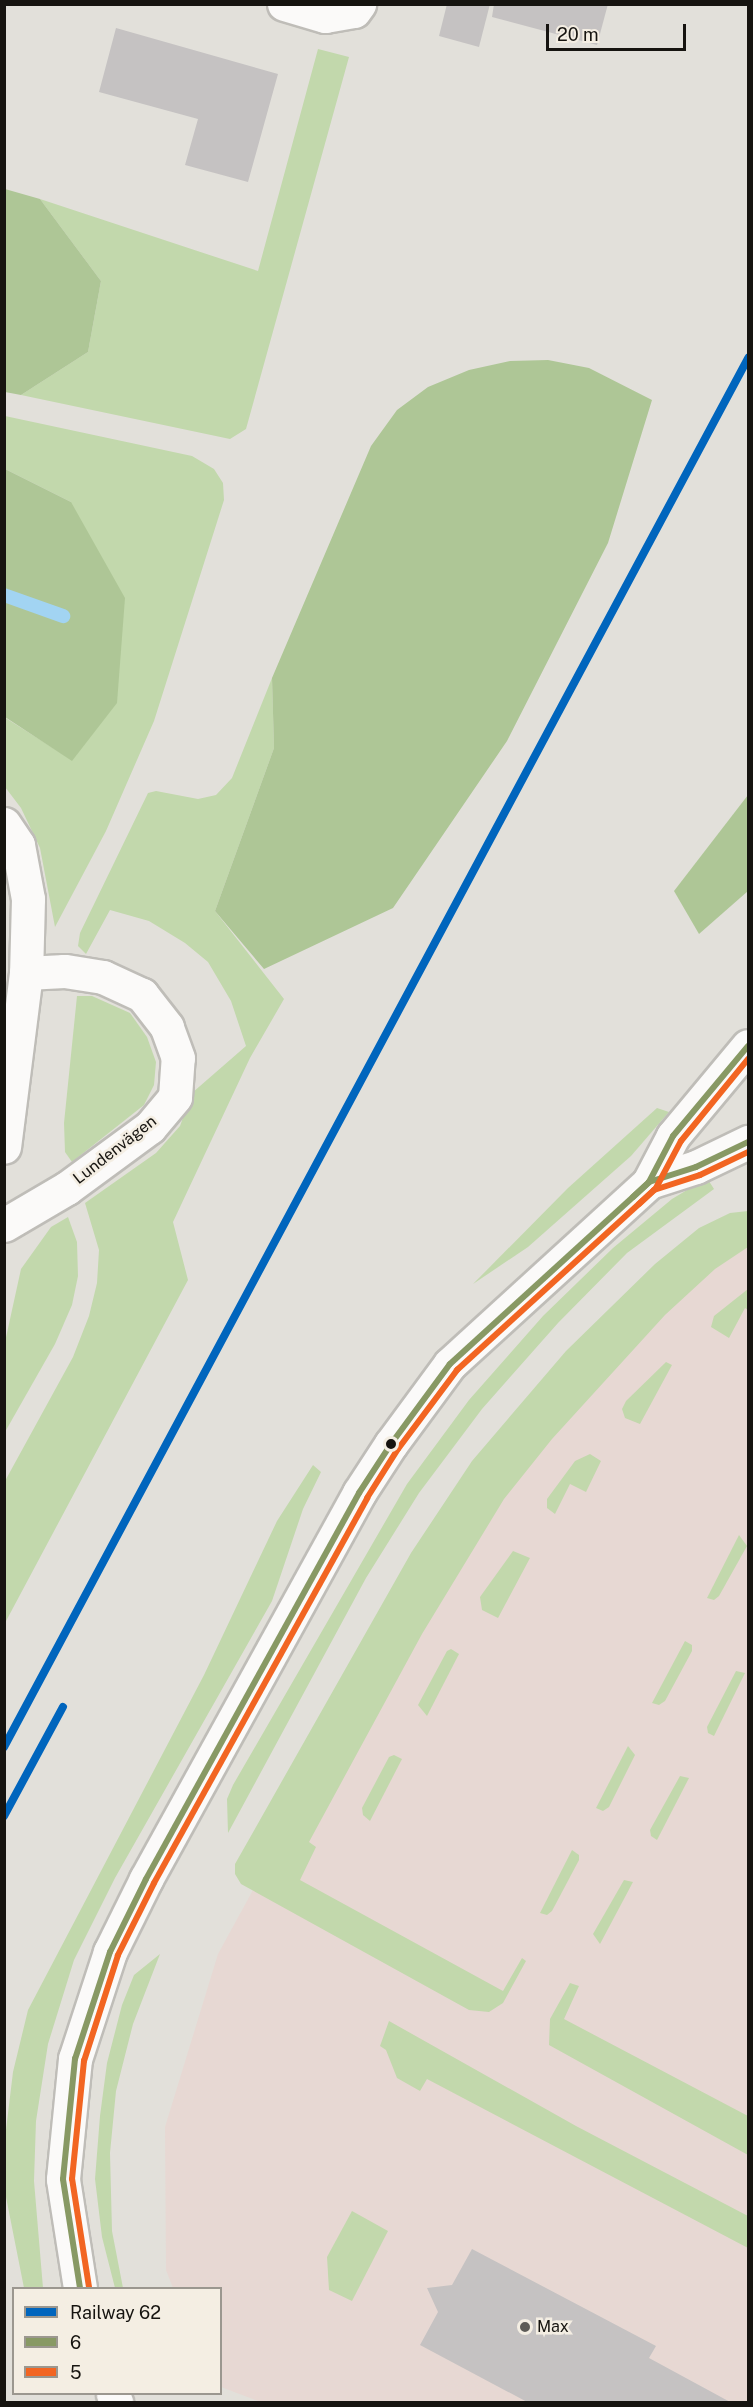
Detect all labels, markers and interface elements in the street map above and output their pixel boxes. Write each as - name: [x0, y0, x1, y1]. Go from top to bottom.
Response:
- scale bar: [549, 12, 688, 50]
- text: 20 m: [557, 24, 599, 45]
- street label: Lundenvägen: [70, 1112, 160, 1188]
- unlabelled marker: [385, 1438, 397, 1450]
- legend: [12, 2287, 222, 2395]
- text: Railway 62: [70, 2302, 161, 2323]
- place label: Max: [537, 2317, 569, 2337]
- marker: Max: [518, 2320, 532, 2334]
- text: 6: [70, 2332, 81, 2353]
- text: 5: [70, 2362, 82, 2383]

